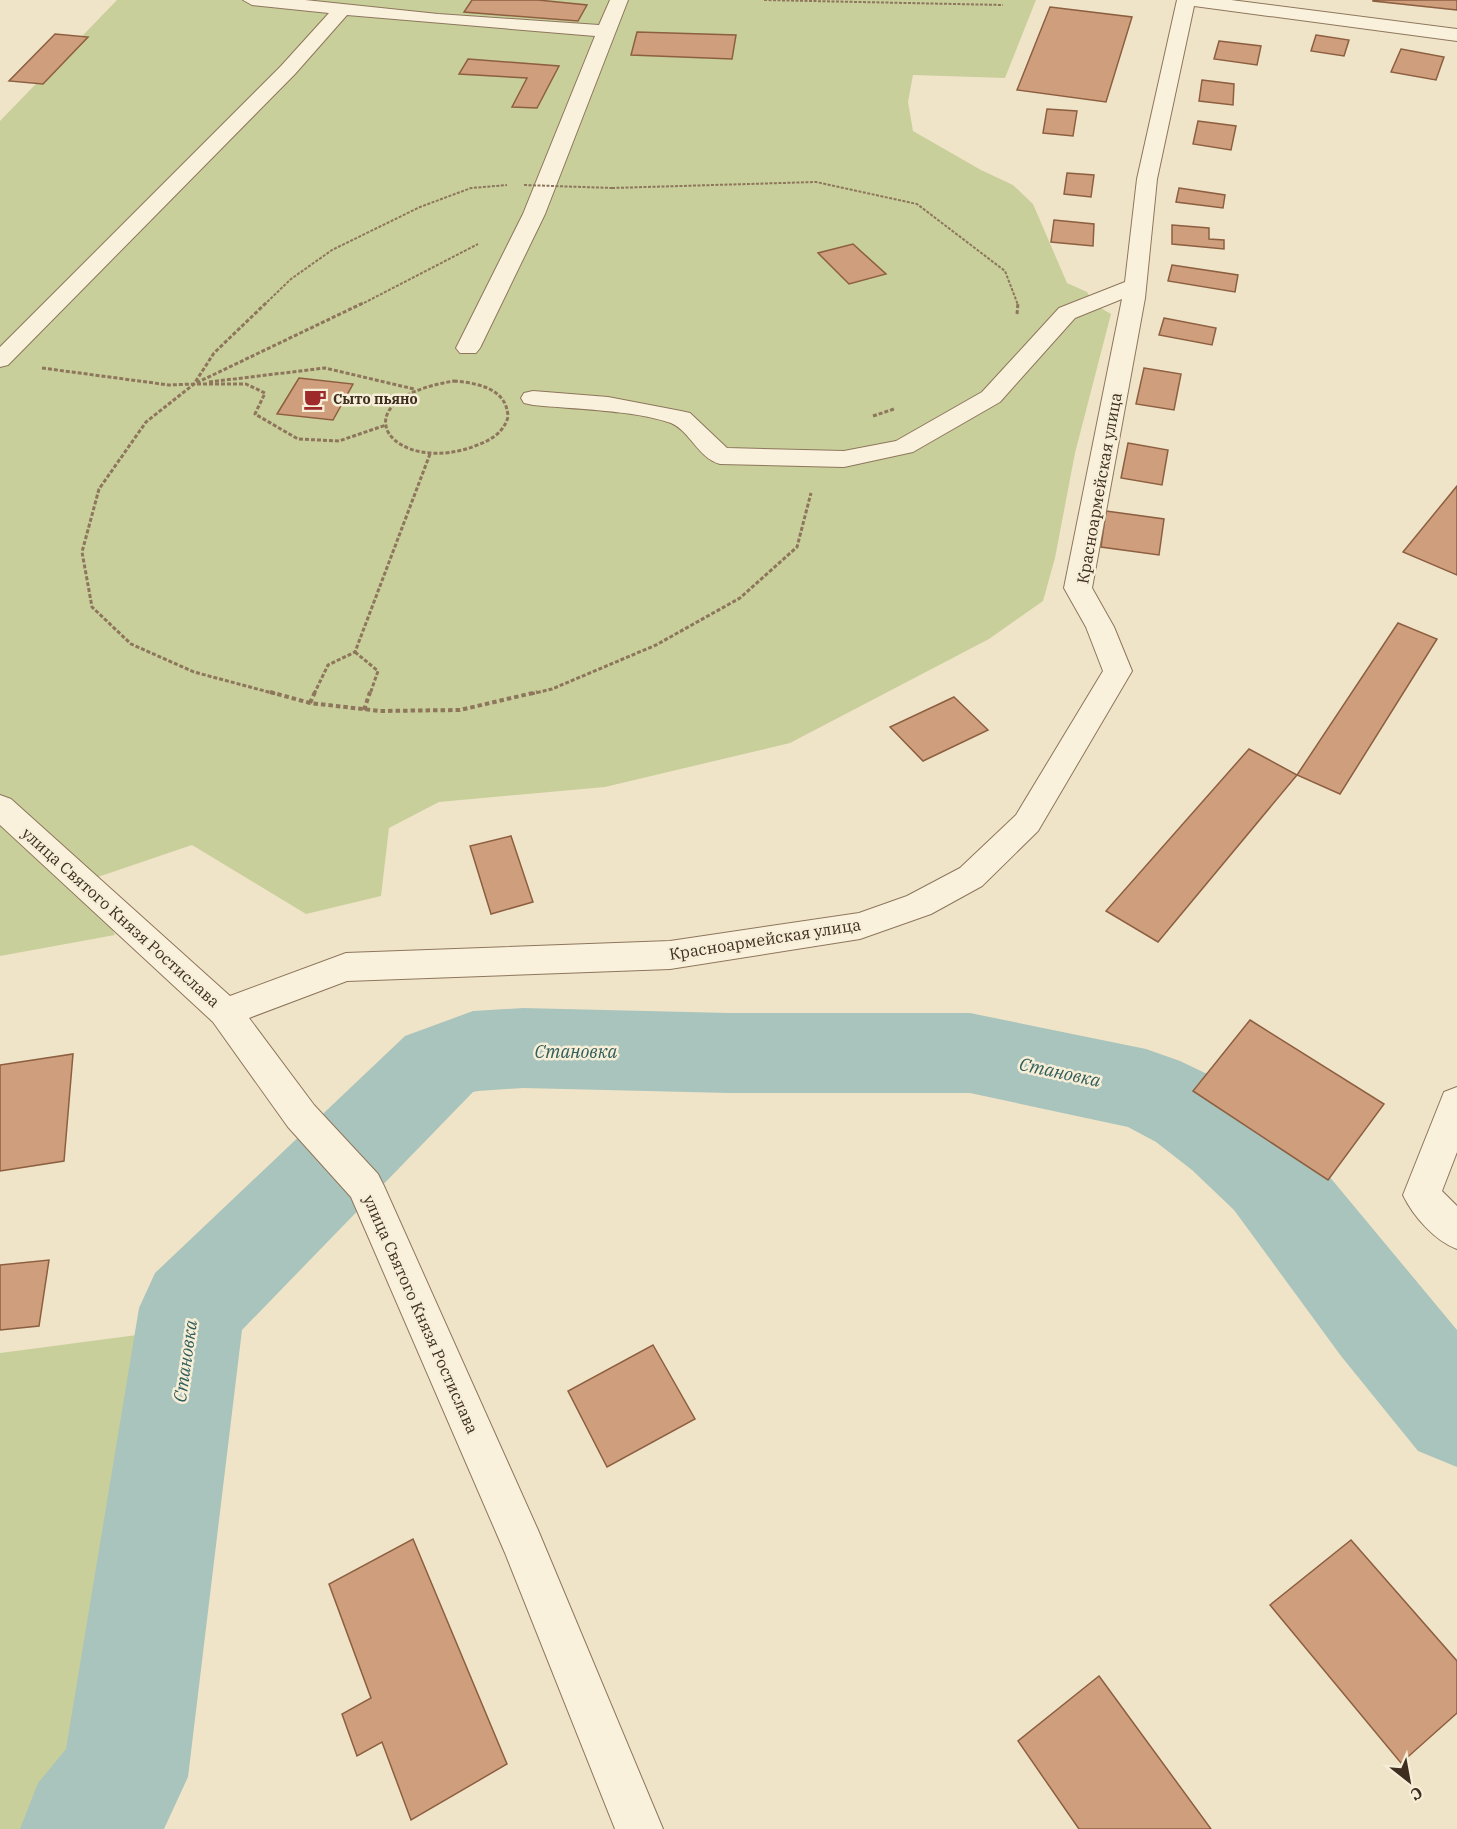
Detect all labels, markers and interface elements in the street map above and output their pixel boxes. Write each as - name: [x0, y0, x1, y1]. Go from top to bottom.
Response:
- cafe icon: Сыто пьяно: [302, 386, 328, 412]
- place label: Сыто пьяно: [333, 390, 418, 408]
- street label: Красноармейская улица: [1072, 391, 1126, 585]
- street label: улица Святого Князя Ростислава: [18, 823, 224, 1011]
- street label: Красноармейская улица: [668, 914, 863, 964]
- water label: Становка: [535, 1040, 618, 1063]
- water label: Становка: [1017, 1052, 1103, 1092]
- street label: улица Святого Князя Ростислава: [359, 1191, 483, 1437]
- water label: Становка: [168, 1318, 202, 1404]
- north arrow: [1379, 1751, 1439, 1811]
- text: С: [1407, 1783, 1426, 1805]

